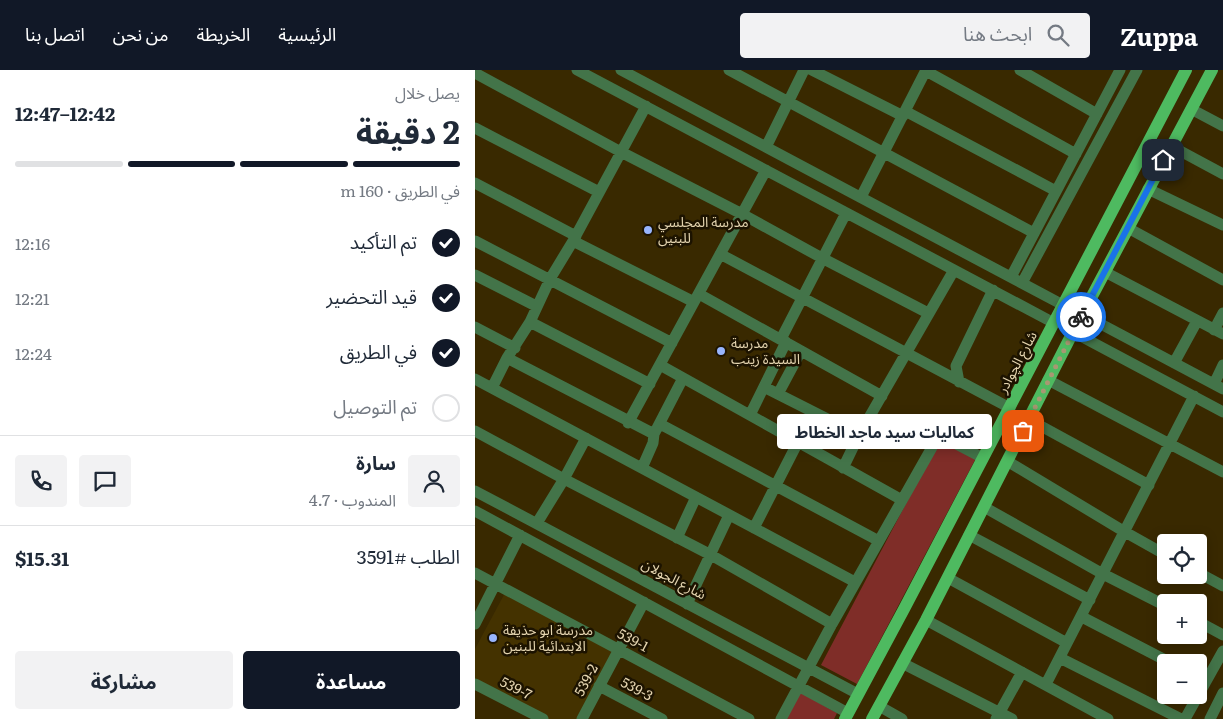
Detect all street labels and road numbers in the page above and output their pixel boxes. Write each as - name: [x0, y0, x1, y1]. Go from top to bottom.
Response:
- street label: شارع الچوادر: [991, 327, 1043, 398]
- street label: شارع الجولان: [638, 553, 710, 605]
- street label: 539-1: [614, 623, 653, 656]
- street label: 539-2: [568, 660, 602, 699]
- street label: 539-7: [497, 671, 536, 704]
- street label: 539-3: [618, 671, 657, 705]

